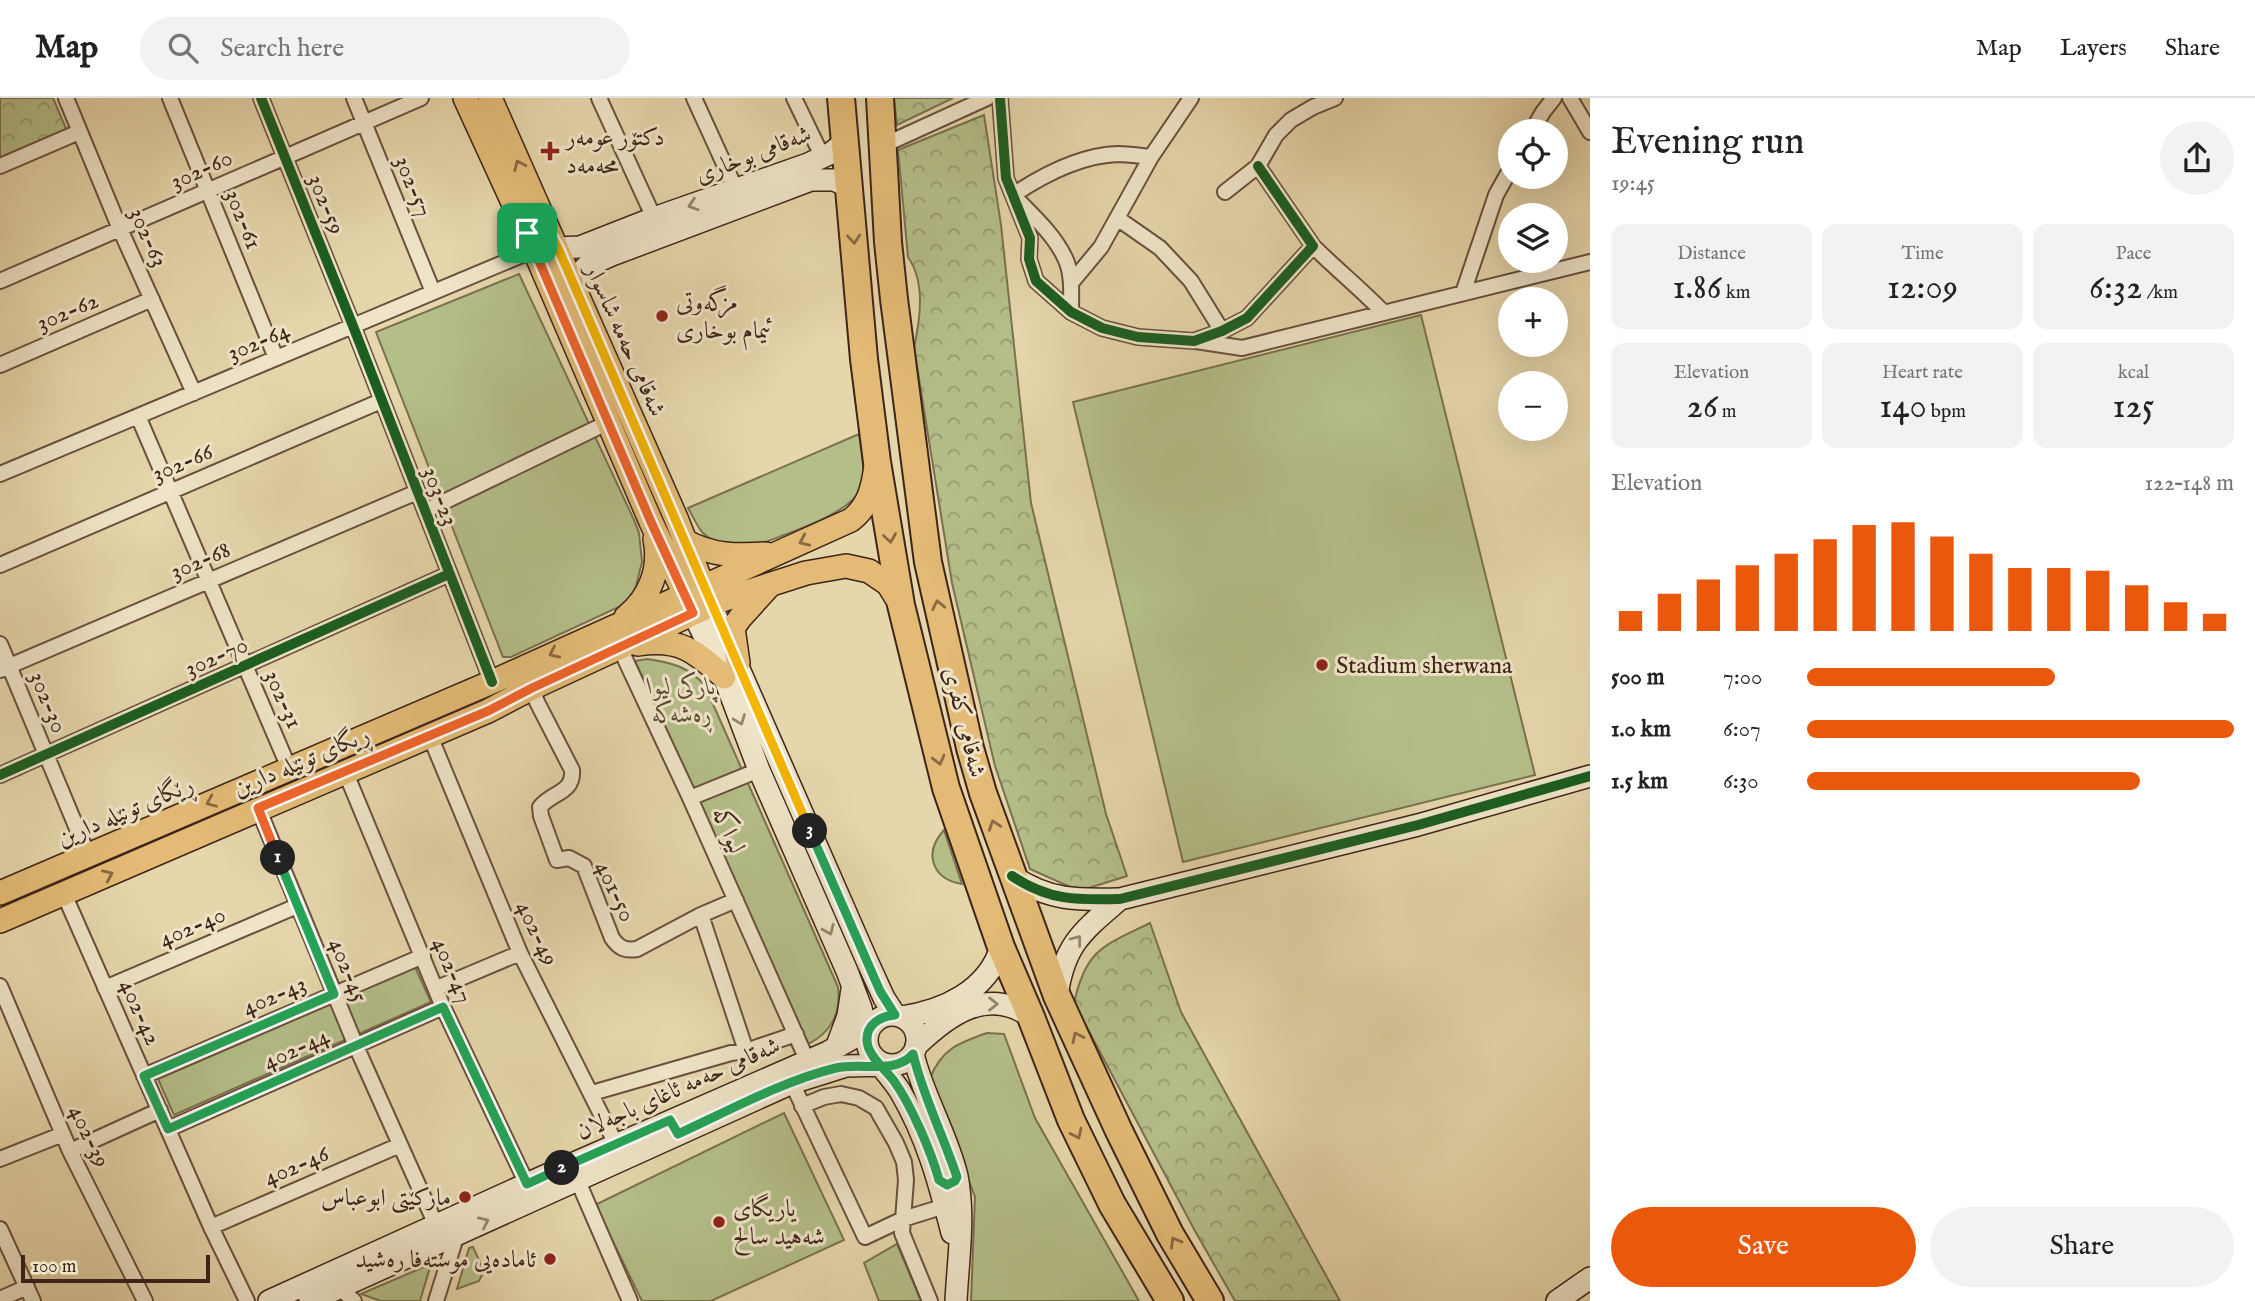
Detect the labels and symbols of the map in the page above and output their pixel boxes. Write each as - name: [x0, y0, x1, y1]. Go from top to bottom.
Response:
- street label: شەقامی بوخاری: [691, 119, 816, 192]
- place label: دکتۆر عومەر محەمەد: [564, 123, 665, 182]
- marker: دکتۆر عومەر محەمەد: [540, 141, 560, 161]
- street label: 302-60: [166, 143, 238, 198]
- street label: 302-57: [386, 152, 439, 222]
- one-way arrow: [513, 160, 527, 173]
- street label: 302-59: [300, 170, 352, 239]
- street label: 302-61: [217, 185, 269, 254]
- one-way arrow: [687, 197, 699, 211]
- street label: 302-63: [121, 203, 174, 272]
- pin: [497, 203, 557, 263]
- one-way arrow: [846, 234, 861, 245]
- street label: شەقامی حەمە شاسوار: [576, 257, 672, 422]
- place label: مزگەوتی ئیمام بوخاری: [676, 285, 772, 351]
- street label: 302-62: [32, 286, 103, 339]
- marker: مزگەوتی ئیمام بوخاری: [654, 308, 670, 324]
- street label: 302-64: [223, 315, 295, 369]
- street label: 302-66: [147, 436, 219, 490]
- street label: 303-23: [414, 462, 465, 531]
- one-way arrow: [882, 532, 897, 544]
- one-way arrow: [799, 533, 812, 547]
- street label: 302-68: [166, 535, 236, 588]
- one-way arrow: [931, 599, 946, 611]
- street label: 302-70: [180, 630, 253, 685]
- one-way arrow: [549, 645, 561, 659]
- place label: Stadium sherwana: [1336, 651, 1513, 682]
- marker: Stadium sherwana: [1314, 657, 1330, 673]
- street label: شەقامی کفری: [935, 664, 992, 781]
- street label: 302-31: [256, 665, 309, 734]
- street label: 302-30: [21, 667, 74, 738]
- park label: پارکی لیوا ڕەشەکە: [646, 671, 719, 733]
- one-way arrow: [732, 714, 746, 726]
- street label: ڕیگای تونێلە دارین: [228, 719, 375, 807]
- one-way arrow: [931, 754, 945, 766]
- street label: ڕێگای تونێلە دارین: [52, 769, 199, 857]
- one-way arrow: [205, 794, 218, 808]
- street label: لیواکە: [704, 802, 752, 859]
- pin: 3: [792, 814, 828, 848]
- one-way arrow: [988, 820, 1002, 832]
- pin: 1: [260, 840, 296, 876]
- street label: 401-50: [587, 856, 642, 927]
- one-way arrow: [101, 869, 113, 883]
- street label: 402-49: [508, 896, 565, 971]
- street label: 402-40: [155, 900, 231, 955]
- one-way arrow: [821, 922, 835, 935]
- street label: 402-47: [424, 933, 479, 1008]
- street label: 402-45: [321, 934, 375, 1007]
- one-way arrow: [1068, 936, 1081, 948]
- street label: 402-43: [238, 969, 311, 1024]
- street label: 402-42: [111, 975, 168, 1050]
- one-way arrow: [989, 996, 999, 1012]
- street label: 402-44: [259, 1021, 335, 1078]
- street label: شەقامی حەمە ئاغای باجەلان: [572, 1030, 785, 1148]
- one-way arrow: [1071, 1032, 1085, 1044]
- street label: 402-39: [61, 1100, 117, 1173]
- one-way arrow: [1069, 1127, 1083, 1139]
- street label: 402-46: [259, 1139, 335, 1194]
- pin: 2: [544, 1150, 580, 1186]
- place label: مارکێتی ابوعباس: [321, 1183, 451, 1214]
- marker: مارکێتی ابوعباس: [457, 1189, 473, 1205]
- place label: یاریگای شەهید سالح: [733, 1193, 825, 1256]
- marker: یاریگای شەهید سالح: [711, 1214, 727, 1230]
- one-way arrow: [477, 1216, 489, 1230]
- one-way arrow: [1170, 1237, 1183, 1250]
- place label: ئامادەیی موستەفا رەشید: [355, 1245, 536, 1276]
- marker: ئامادەیی موستەفا رەشید: [542, 1251, 558, 1267]
- scale bar: [21, 1252, 210, 1284]

